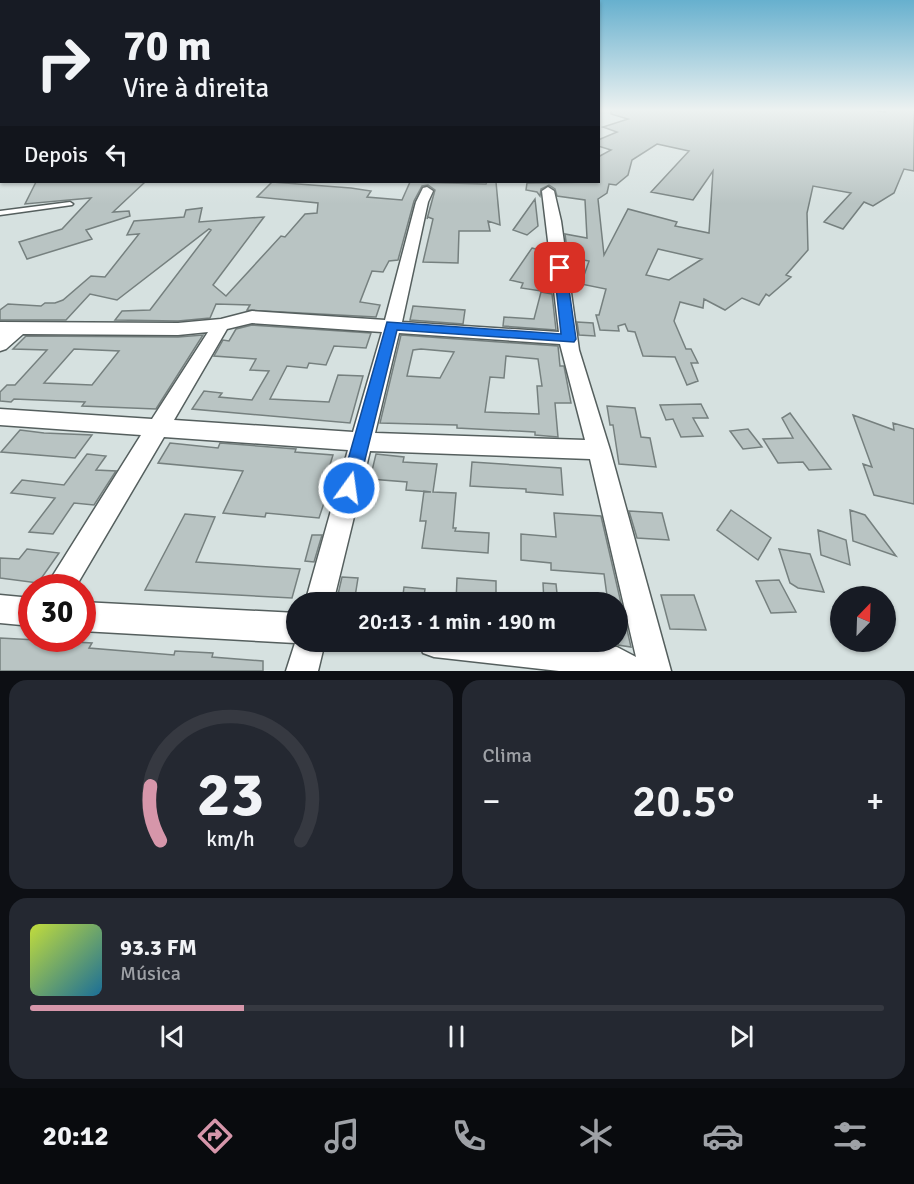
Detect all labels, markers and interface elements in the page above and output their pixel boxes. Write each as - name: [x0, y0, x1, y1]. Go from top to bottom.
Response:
- text: 70 m: [123, 21, 212, 72]
- icon: right: [24, 24, 102, 102]
- text: Vire à direita: [123, 72, 269, 105]
- icon: left: [100, 138, 133, 171]
- text: Depois: [24, 141, 88, 168]
- pin: [534, 242, 585, 293]
- icon: arrive: [543, 251, 576, 284]
- position arrow: [317, 456, 381, 520]
- speed limit sign: 30: [18, 574, 96, 652]
- north arrow: [830, 586, 896, 652]
- map controls: [830, 586, 896, 652]
- text: 20:13 · 1 min · 190 m: [358, 608, 556, 635]
- text: Clima: [483, 743, 532, 768]
- text: 23: [197, 756, 264, 833]
- text: 20.5°: [632, 774, 735, 829]
- text: −: [483, 781, 500, 822]
- text: +: [866, 781, 884, 822]
- text: km/h: [206, 827, 255, 853]
- text: 93.3 FM: [120, 934, 197, 961]
- text: Música: [120, 961, 181, 986]
- icon: previous: [156, 1020, 189, 1053]
- icon: pause: [440, 1020, 473, 1053]
- icon: next: [725, 1020, 758, 1053]
- icon: directions: [194, 1115, 236, 1157]
- icon: music: [321, 1115, 363, 1157]
- icon: phone: [448, 1115, 490, 1157]
- icon: climate: [575, 1115, 617, 1157]
- icon: car: [702, 1115, 744, 1157]
- icon: filters: [829, 1115, 871, 1157]
- text: 20:12: [43, 1120, 109, 1153]

